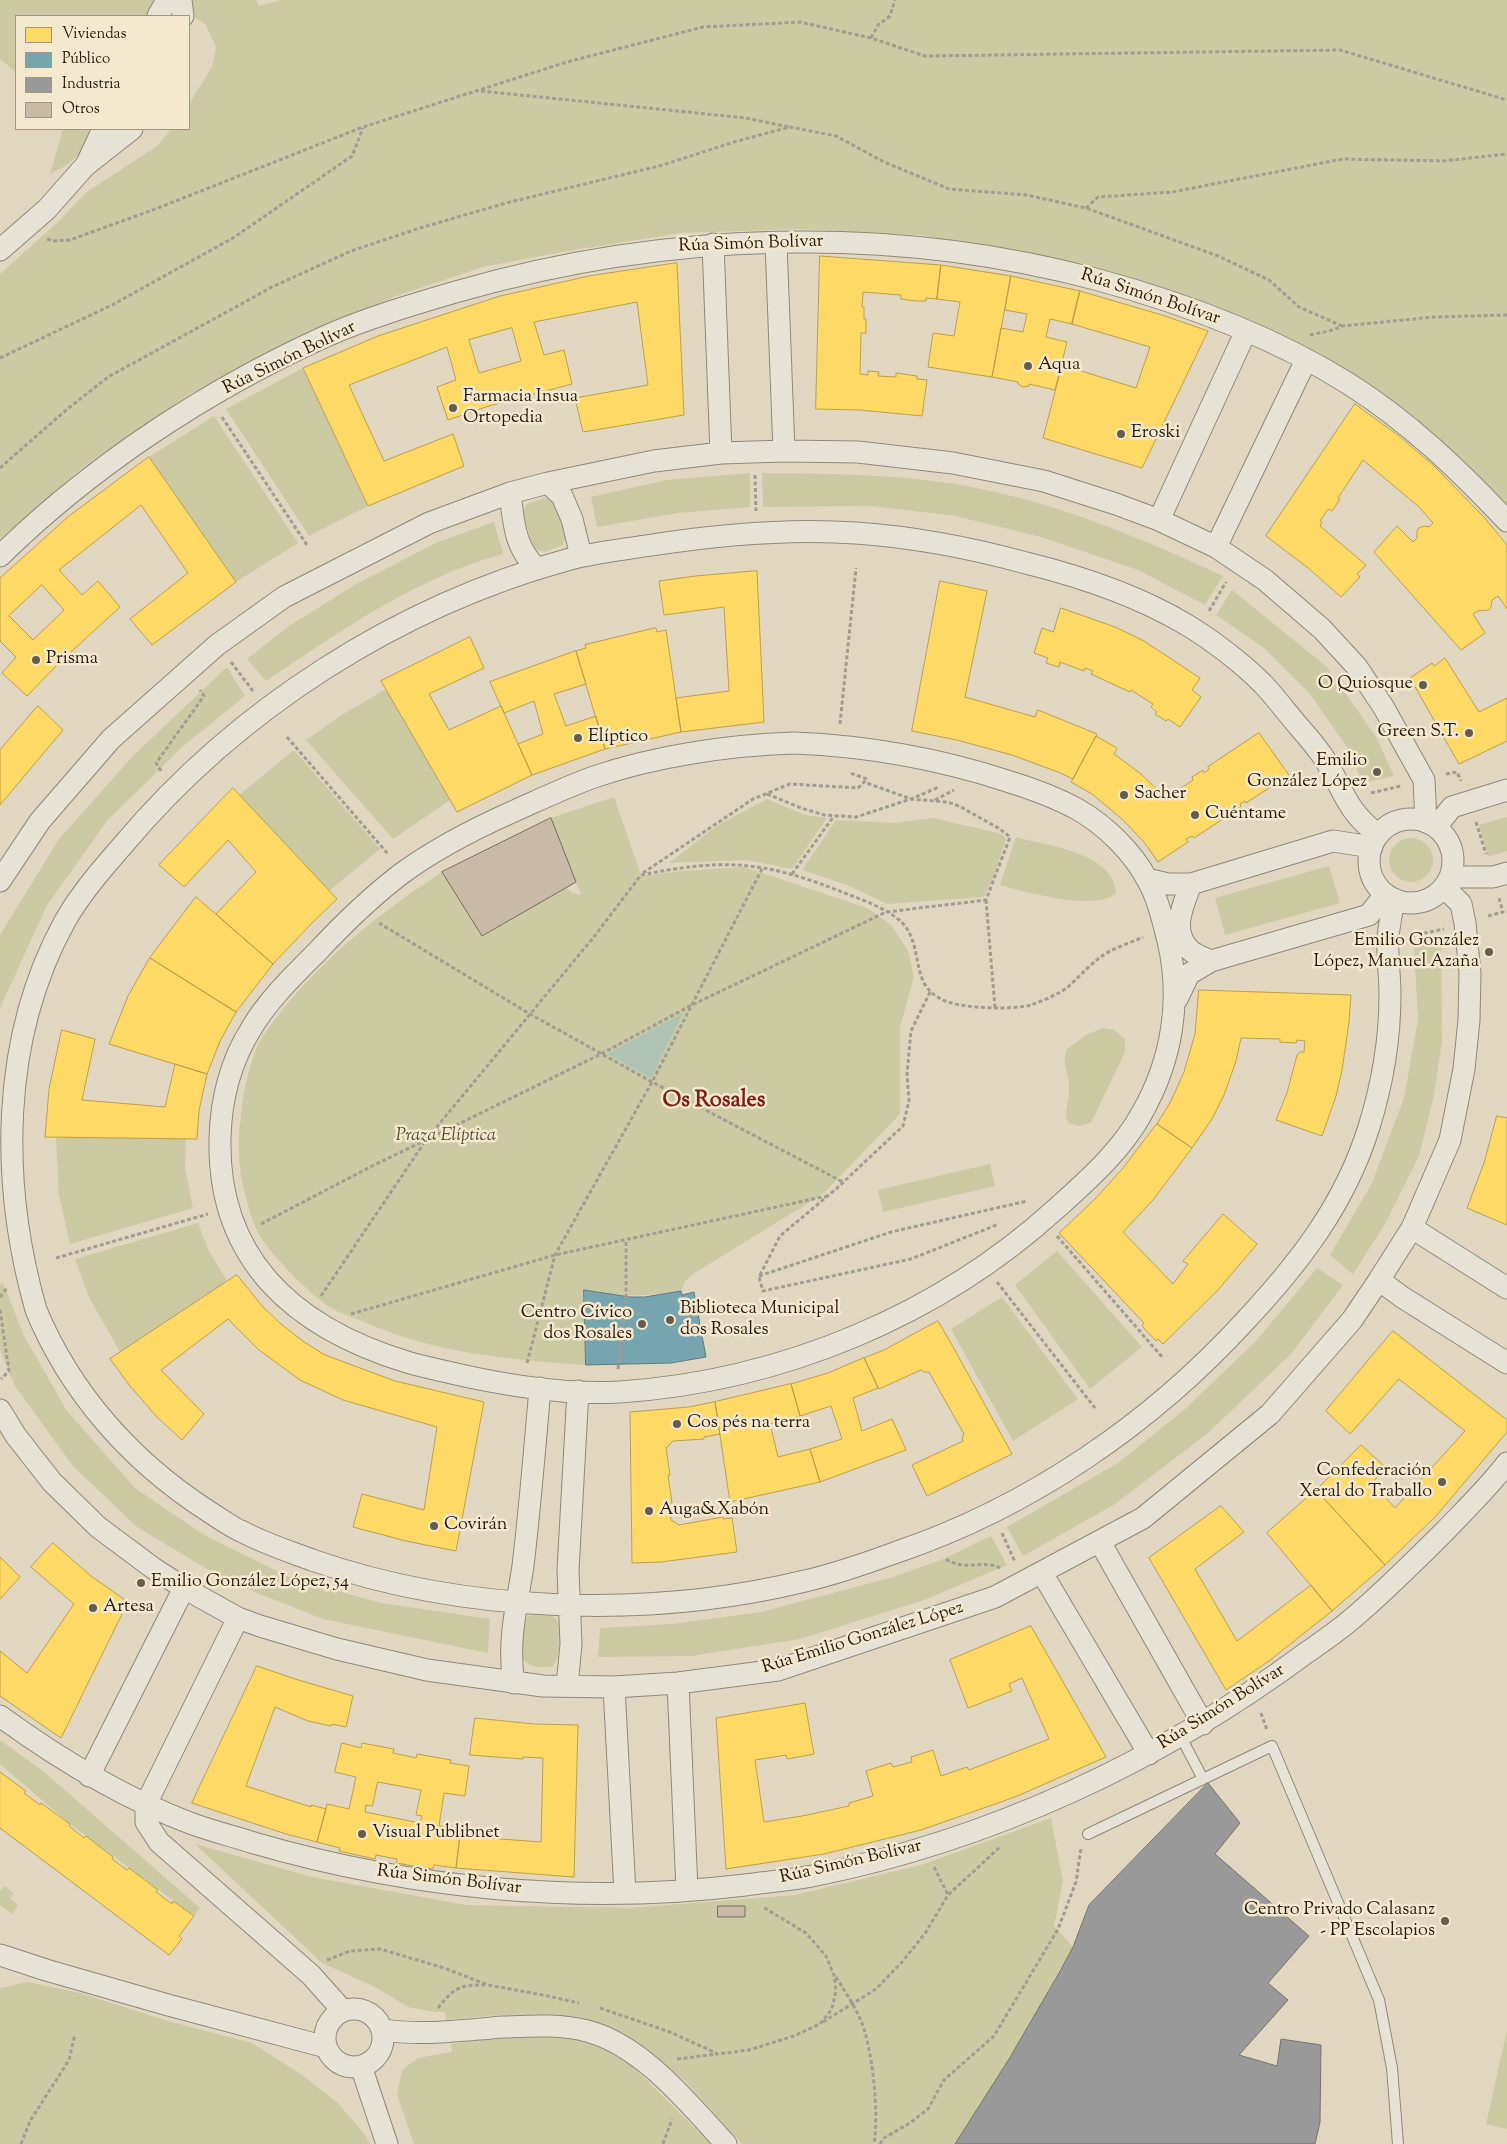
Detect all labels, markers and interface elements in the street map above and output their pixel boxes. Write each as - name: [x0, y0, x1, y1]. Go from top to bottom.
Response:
- legend: [15, 15, 190, 130]
- text: Viviendas: [62, 24, 126, 45]
- text: Público: [62, 49, 110, 70]
- text: Industria: [62, 74, 120, 95]
- text: Otros: [62, 99, 100, 120]
- street label: Rúa Simón Bolívar: [678, 232, 824, 258]
- street label: Rúa Simón Bolívar: [1078, 265, 1222, 331]
- street label: Rúa Simón Bolívar: [220, 317, 360, 401]
- place label: Aqua: [1038, 355, 1080, 377]
- marker: Aqua: [1022, 360, 1034, 372]
- place label: Farmacia Insua Ortopedia: [463, 387, 578, 429]
- marker: Farmacia Insua Ortopedia: [447, 402, 459, 414]
- place label: Eroski: [1131, 423, 1180, 445]
- marker: Eroski: [1115, 428, 1127, 440]
- place label: Prisma: [46, 649, 98, 671]
- marker: Prisma: [30, 654, 42, 666]
- place label: O Quiosque: [1318, 674, 1413, 696]
- marker: O Quiosque: [1417, 679, 1429, 691]
- place label: Green S.T.: [1377, 722, 1459, 744]
- place label: Elíptico: [588, 727, 648, 749]
- marker: Green S.T.: [1463, 727, 1475, 739]
- marker: Elíptico: [572, 732, 584, 744]
- place label: Emilio González López: [1247, 751, 1367, 794]
- marker: Emilio González López: [1371, 766, 1383, 778]
- place label: Sacher: [1134, 784, 1186, 806]
- marker: Sacher: [1118, 789, 1130, 801]
- place label: Cuéntame: [1205, 804, 1286, 826]
- marker: Cuéntame: [1189, 809, 1201, 821]
- place label: Emilio González López, Manuel Azaña: [1313, 931, 1479, 974]
- marker: Emilio González López, Manuel Azaña: [1483, 946, 1495, 958]
- district label: Os Rosales: [663, 1089, 765, 1115]
- park label: Praza Elíptica: [396, 1126, 496, 1148]
- place label: Biblioteca Municipal dos Rosales: [680, 1299, 839, 1342]
- place label: Centro Cívico dos Rosales: [521, 1303, 632, 1346]
- marker: Biblioteca Municipal dos Rosales: [664, 1314, 676, 1326]
- marker: Centro Cívico dos Rosales: [636, 1318, 648, 1330]
- place label: Cos pés na terra: [687, 1413, 810, 1435]
- marker: Cos pés na terra: [671, 1418, 683, 1430]
- place label: Confederación Xeral do Traballo: [1299, 1461, 1432, 1504]
- marker: Confederación Xeral do Traballo: [1436, 1476, 1448, 1488]
- place label: Auga&Xabón: [659, 1500, 769, 1522]
- marker: Auga&Xabón: [643, 1505, 655, 1517]
- place label: Covirán: [444, 1515, 507, 1537]
- marker: Covirán: [428, 1520, 440, 1532]
- place label: Emilio González López, 54: [151, 1572, 349, 1594]
- marker: Emilio González López, 54: [135, 1577, 147, 1589]
- place label: Artesa: [103, 1597, 154, 1619]
- street label: Rúa Emilio González López: [760, 1598, 966, 1680]
- marker: Artesa: [87, 1602, 99, 1614]
- street label: Rúa Simón Bolívar: [1155, 1660, 1289, 1756]
- place label: Visual Publibnet: [372, 1823, 500, 1845]
- marker: Visual Publibnet: [356, 1828, 368, 1840]
- street label: Rúa Simón Bolívar: [778, 1836, 924, 1890]
- street label: Rúa Simón Bolívar: [376, 1861, 522, 1901]
- place label: Centro Privado Calasanz - PP Escolapios: [1244, 1900, 1435, 1942]
- marker: Centro Privado Calasanz - PP Escolapios: [1439, 1915, 1451, 1927]

